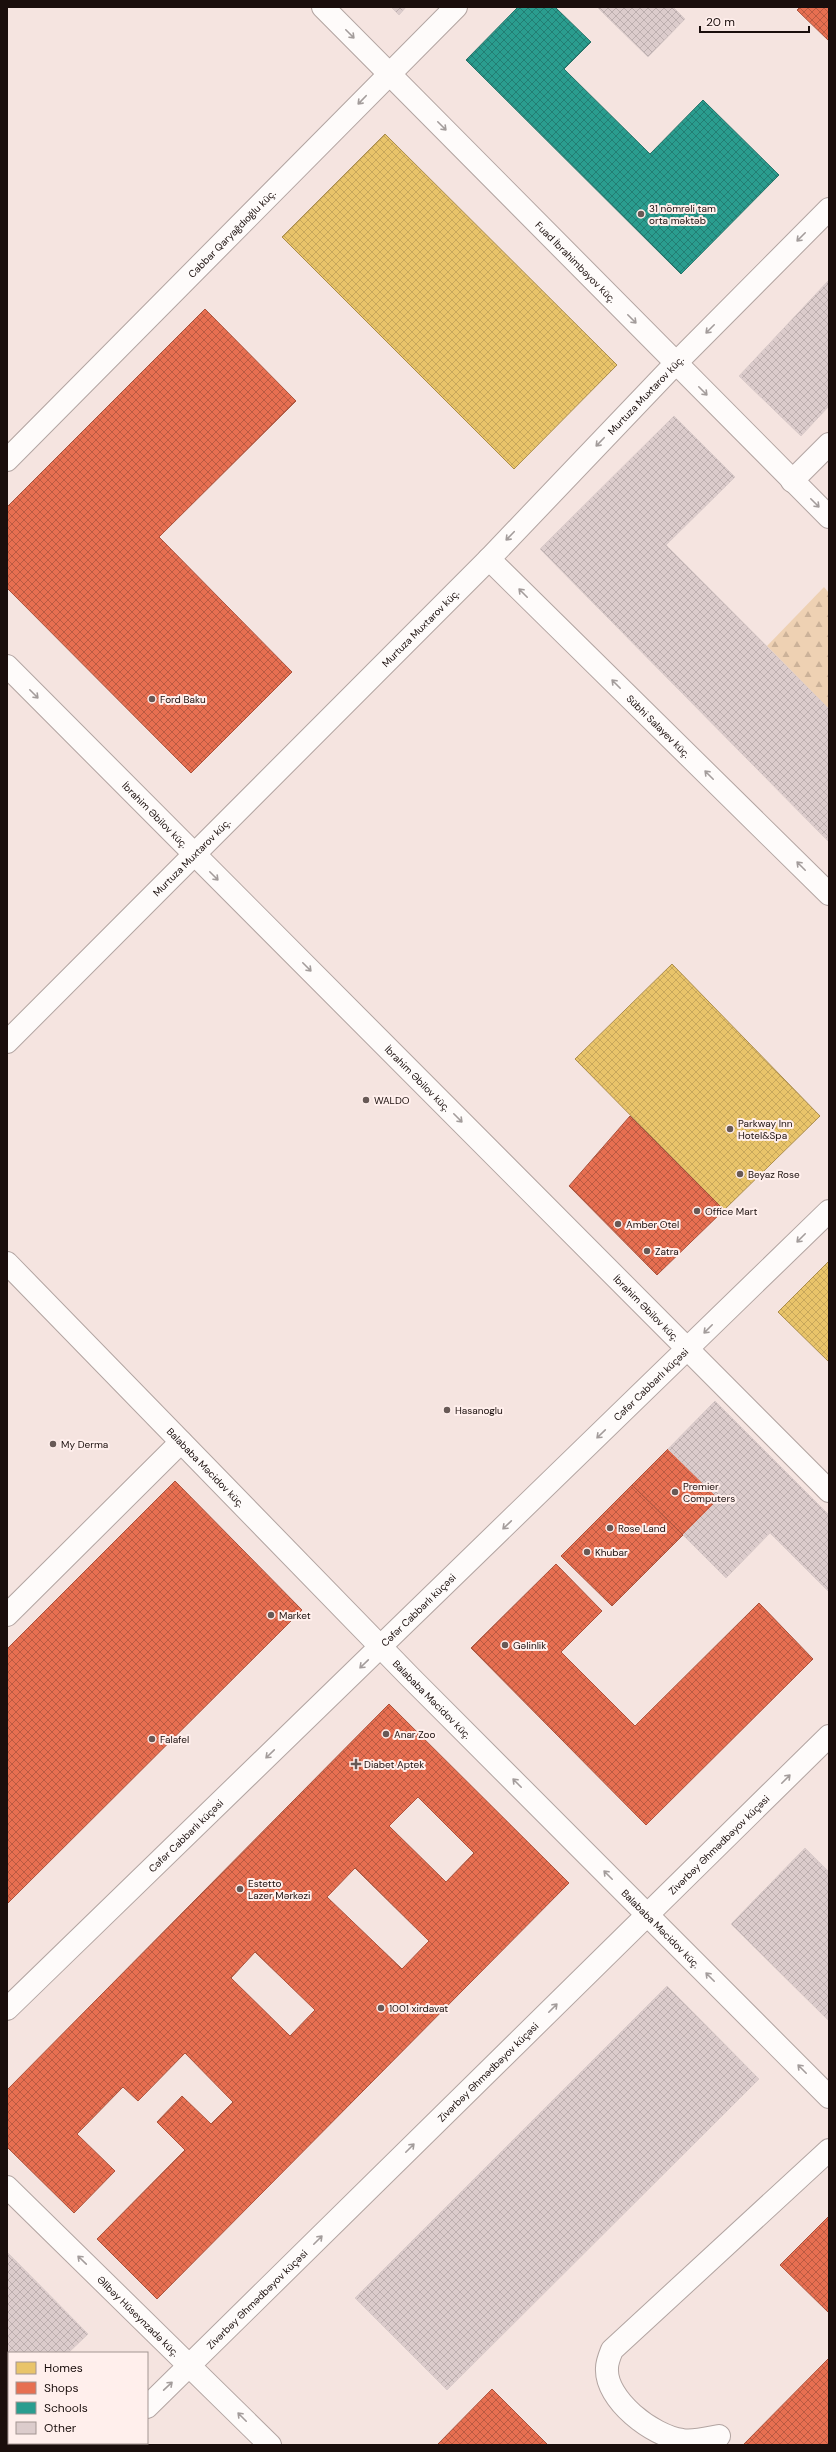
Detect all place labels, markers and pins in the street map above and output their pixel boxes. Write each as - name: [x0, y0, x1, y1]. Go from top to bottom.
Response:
- place label: 31 nömrəli tam orta məktəb: [649, 202, 716, 227]
- marker: 31 nömrəli tam orta məktəb: [636, 209, 646, 219]
- place label: Ford Baku: [160, 693, 206, 706]
- marker: Ford Baku: [147, 694, 157, 704]
- place label: WALDO: [374, 1094, 410, 1107]
- marker: WALDO: [361, 1095, 371, 1105]
- place label: Parkway Inn Hotel&Spa: [738, 1117, 793, 1142]
- marker: Parkway Inn Hotel&Spa: [725, 1124, 735, 1134]
- place label: Beyaz Rose: [748, 1168, 800, 1181]
- marker: Beyaz Rose: [735, 1169, 745, 1179]
- place label: Office Mart: [705, 1205, 757, 1218]
- marker: Office Mart: [692, 1206, 702, 1216]
- place label: Amber Otel: [626, 1218, 679, 1231]
- marker: Amber Otel: [613, 1219, 623, 1229]
- place label: Zatra: [655, 1245, 679, 1258]
- marker: Zatra: [642, 1246, 652, 1256]
- place label: Hasanoglu: [455, 1404, 503, 1417]
- marker: Hasanoglu: [442, 1405, 452, 1415]
- place label: My Derma: [61, 1438, 108, 1451]
- marker: My Derma: [48, 1439, 58, 1449]
- place label: Premier Computers: [683, 1480, 735, 1505]
- marker: Premier Computers: [670, 1487, 680, 1497]
- place label: Rose Land: [618, 1522, 666, 1535]
- marker: Rose Land: [605, 1523, 615, 1533]
- place label: Khubar: [595, 1546, 628, 1559]
- marker: Khubar: [582, 1547, 592, 1557]
- place label: Market: [279, 1609, 311, 1622]
- marker: Market: [266, 1610, 276, 1620]
- place label: Gəlinlik: [513, 1639, 546, 1652]
- marker: Gəlinlik: [500, 1640, 510, 1650]
- place label: Anar Zoo: [394, 1728, 436, 1741]
- marker: Anar Zoo: [381, 1729, 391, 1739]
- place label: Falafel: [160, 1733, 189, 1746]
- marker: Falafel: [147, 1734, 157, 1744]
- place label: Diabet Aptek: [364, 1758, 424, 1771]
- marker: Diabet Aptek: [351, 1759, 361, 1769]
- place label: Estetto Lazer Mərkəzi: [248, 1877, 310, 1902]
- marker: Estetto Lazer Mərkəzi: [235, 1884, 245, 1894]
- place label: 1001 xirdavat: [389, 2002, 448, 2015]
- marker: 1001 xirdavat: [376, 2003, 386, 2013]

